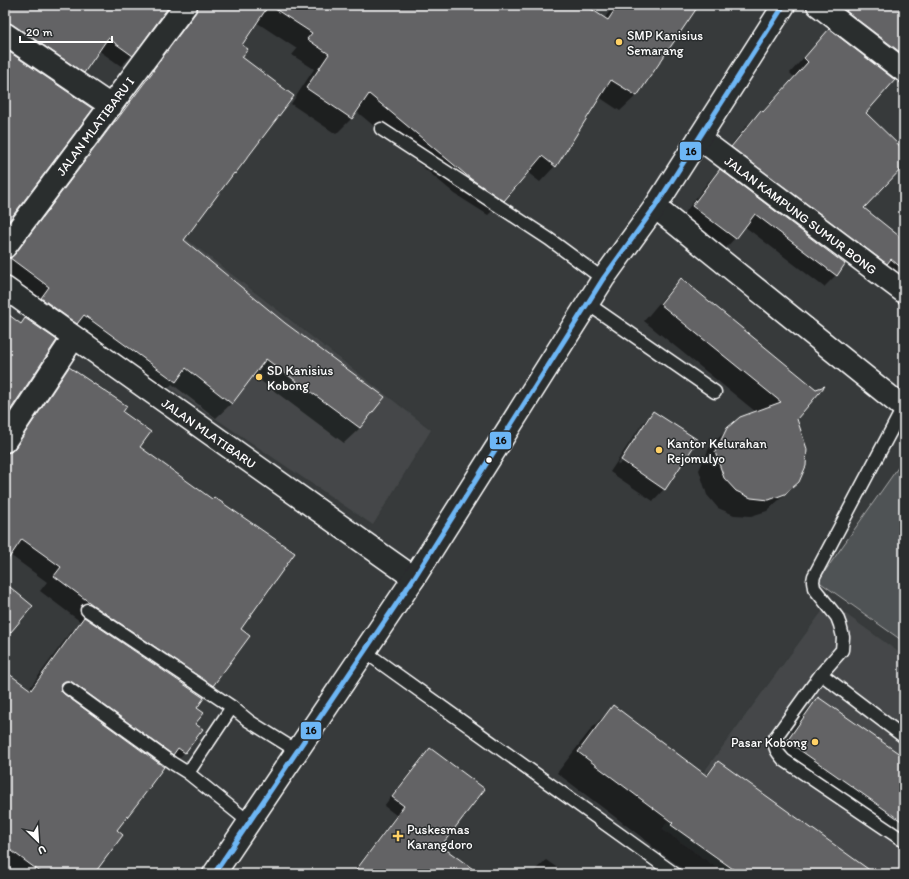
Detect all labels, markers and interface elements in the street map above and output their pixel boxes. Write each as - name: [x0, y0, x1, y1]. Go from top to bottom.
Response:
- scale bar: [20, 18, 112, 44]
- text: 20 m: [26, 25, 53, 39]
- place label: SMP Kanisius Semarang: [627, 28, 703, 58]
- marker: SMP Kanisius Semarang: [614, 37, 624, 47]
- street label: JALAN MLATIBARU I: [53, 74, 137, 179]
- line badge: 16: [679, 141, 702, 161]
- text: 16: [686, 145, 697, 158]
- street label: JALAN KAMPUNG SUMUR BONG: [722, 153, 880, 278]
- place label: SD Kanisius Kobong: [267, 363, 333, 393]
- marker: SD Kanisius Kobong: [254, 372, 264, 382]
- street label: JALAN MLATIBARU: [159, 395, 259, 472]
- line badge: 16: [489, 431, 512, 450]
- text: 16: [496, 434, 507, 447]
- place label: Kantor Kelurahan Rejomulyo: [667, 436, 767, 466]
- marker: Kantor Kelurahan Rejomulyo: [654, 445, 664, 455]
- unlabelled marker: [484, 455, 494, 465]
- line badge: 16: [300, 721, 322, 740]
- text: 16: [306, 724, 317, 737]
- place label: Pasar Kobong: [731, 735, 807, 750]
- marker: Pasar Kobong: [810, 737, 820, 747]
- north arrow: [18, 821, 58, 861]
- place label: Puskesmas Karangdoro: [407, 822, 473, 852]
- marker: Puskesmas Karangdoro: [392, 830, 404, 842]
- text: U: [36, 842, 48, 857]

